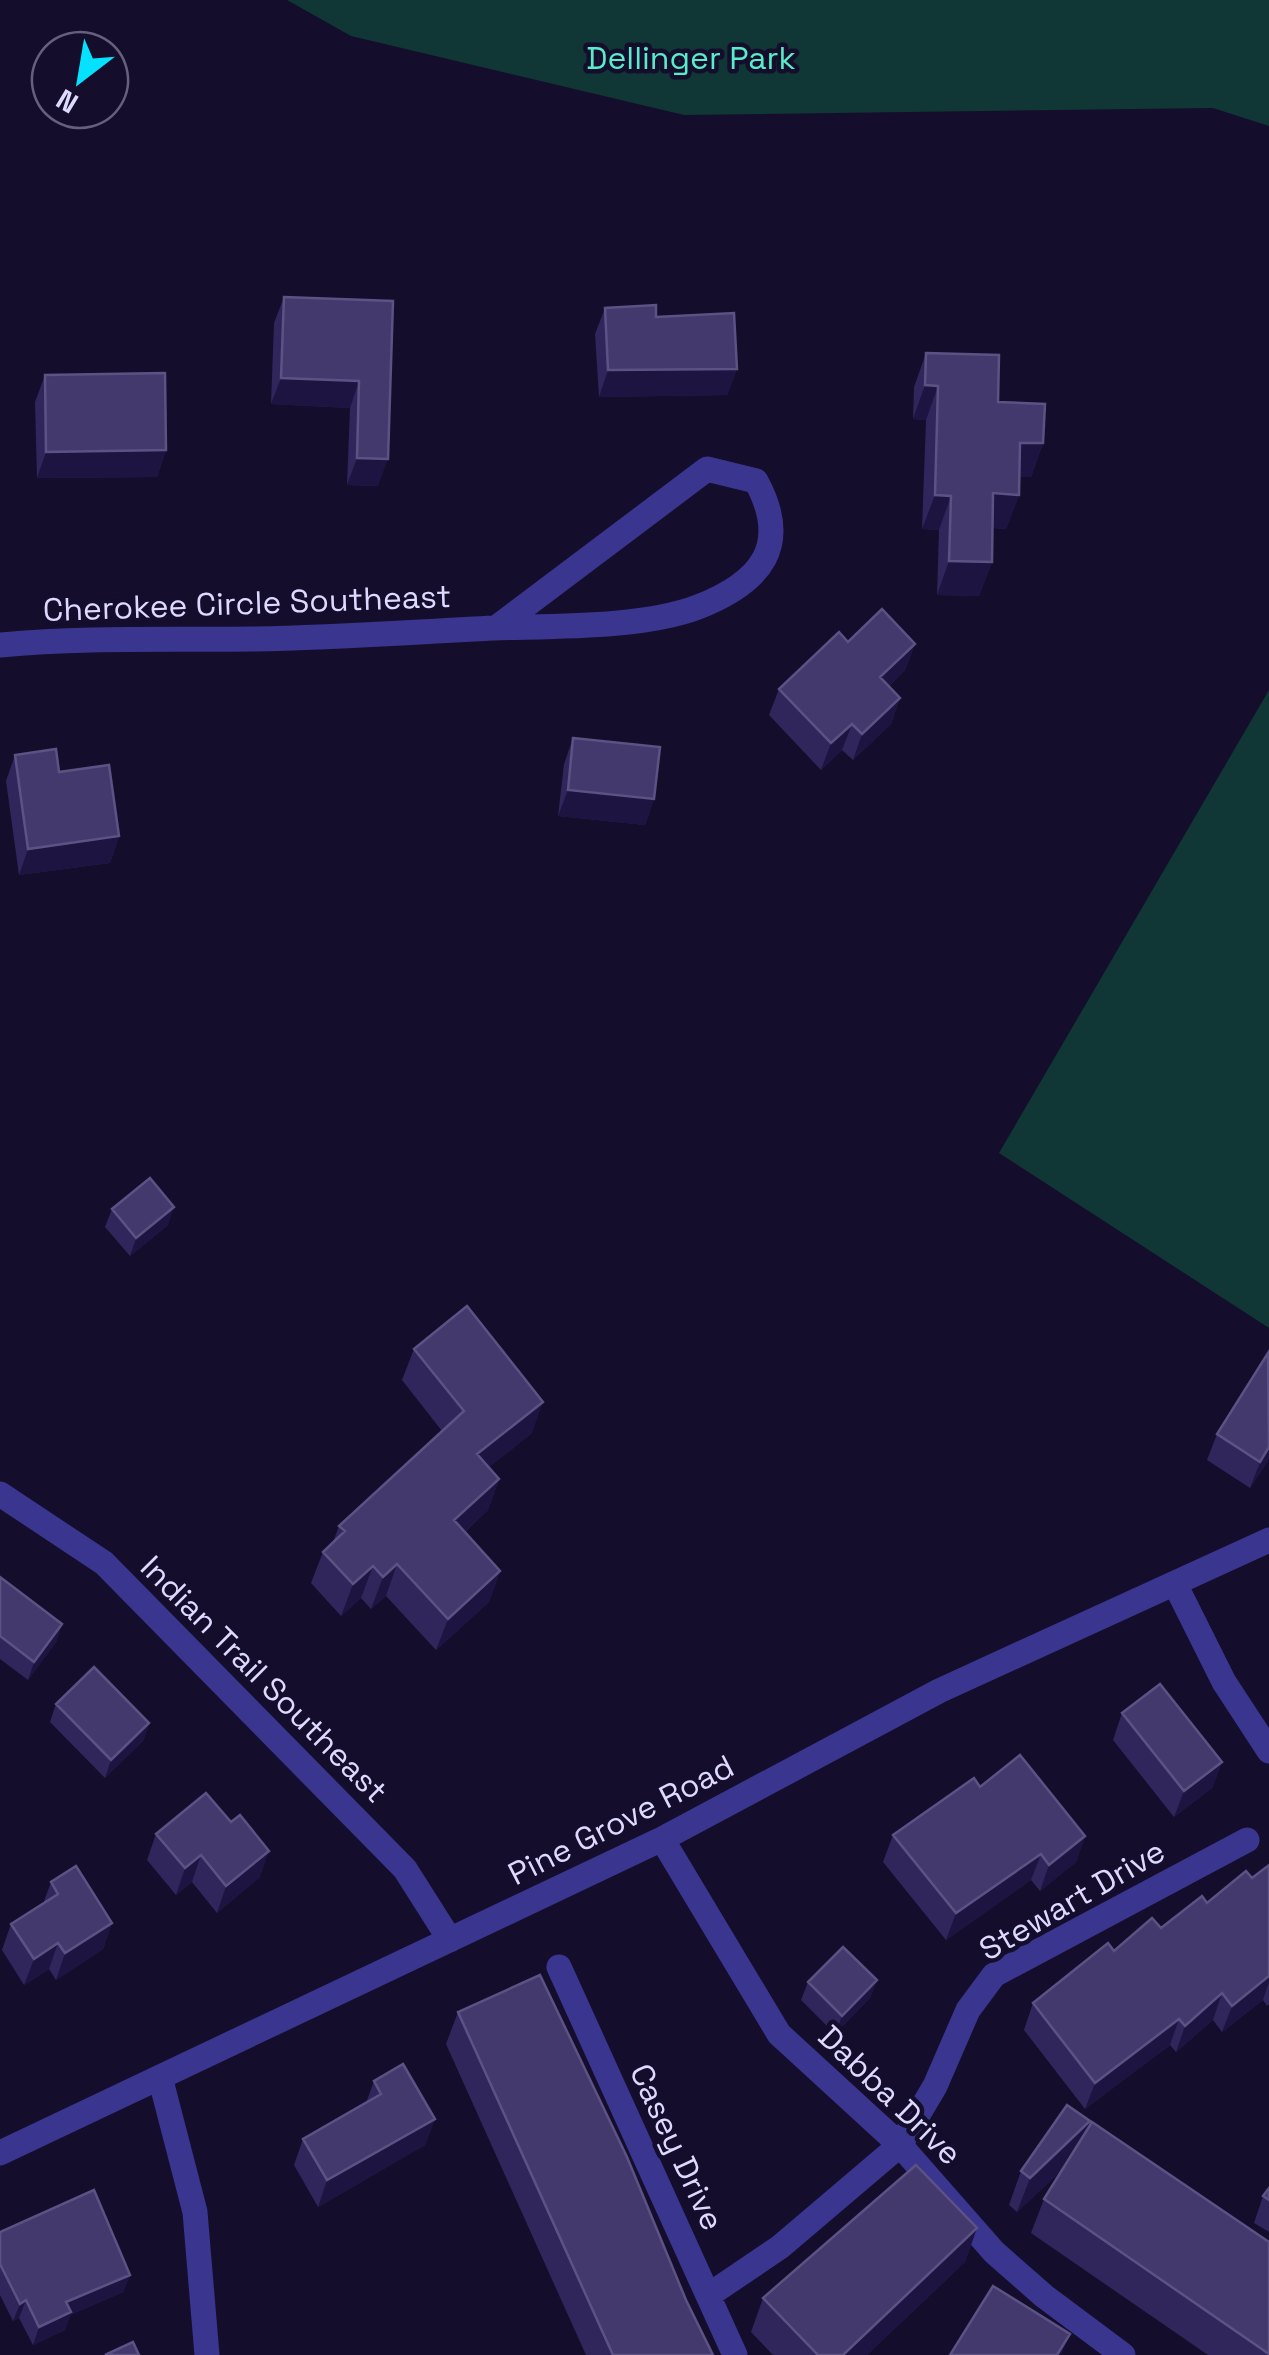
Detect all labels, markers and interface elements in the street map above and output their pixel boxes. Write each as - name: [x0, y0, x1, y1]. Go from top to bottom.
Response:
- north arrow: [30, 30, 130, 130]
- park label: Dellinger Park: [586, 38, 796, 78]
- text: N: [50, 81, 84, 122]
- street label: Cherokee Circle Southeast: [42, 576, 452, 630]
- street label: Indian Trail Southeast: [132, 1547, 396, 1811]
- street label: Pine Grove Road: [501, 1746, 741, 1894]
- street label: Stewart Drive: [972, 1831, 1172, 1969]
- street label: Dabba Drive: [810, 2017, 970, 2173]
- street label: Casey Drive: [621, 2057, 733, 2237]

